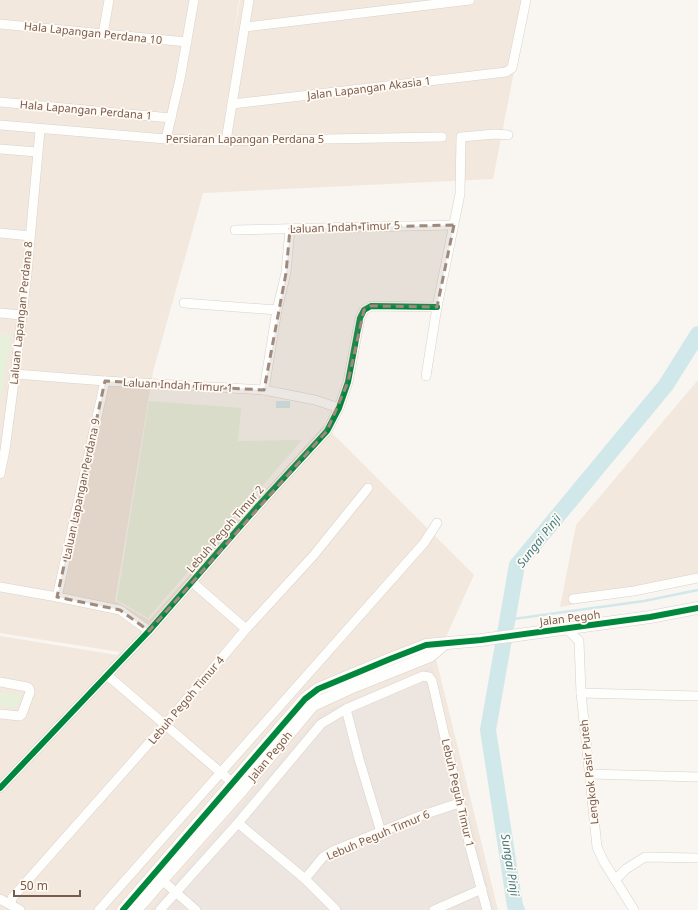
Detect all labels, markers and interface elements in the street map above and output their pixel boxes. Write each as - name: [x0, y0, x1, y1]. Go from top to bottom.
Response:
- street label: Hala Lapangan Perdana 10: [23, 18, 163, 47]
- street label: Jalan Lapangan Akasia 1: [305, 72, 432, 103]
- street label: Hala Lapangan Perdana 1: [19, 96, 153, 123]
- street label: Persiaran Lapangan Perdana 5: [166, 131, 324, 146]
- street label: Laluan Indah Timur 5: [290, 217, 400, 236]
- street label: Laluan Lapangan Perdana 8: [6, 241, 35, 385]
- street label: Laluan Indah Timur 1: [123, 374, 233, 395]
- street label: Laluan Lapangan Perdana 9: [58, 417, 103, 561]
- street label: Lebuh Pegoh Timur 2: [183, 482, 267, 575]
- water label: Sungai Pinji: [513, 510, 565, 571]
- street label: Jalan Pegoh: [538, 606, 601, 629]
- street label: Lebuh Pegoh Timur 4: [144, 652, 227, 747]
- street label: Lengkok Pasir Puteh: [576, 719, 601, 825]
- street label: Jalan Pegoh: [244, 728, 295, 785]
- street label: Lebuh Peguh Timur 1: [439, 737, 478, 849]
- street label: Lebuh Peguh Timur 6: [324, 806, 432, 863]
- water label: Sungai Pinji: [497, 832, 524, 898]
- scale bar: [14, 872, 80, 898]
- text: 50 m: [20, 877, 48, 894]

